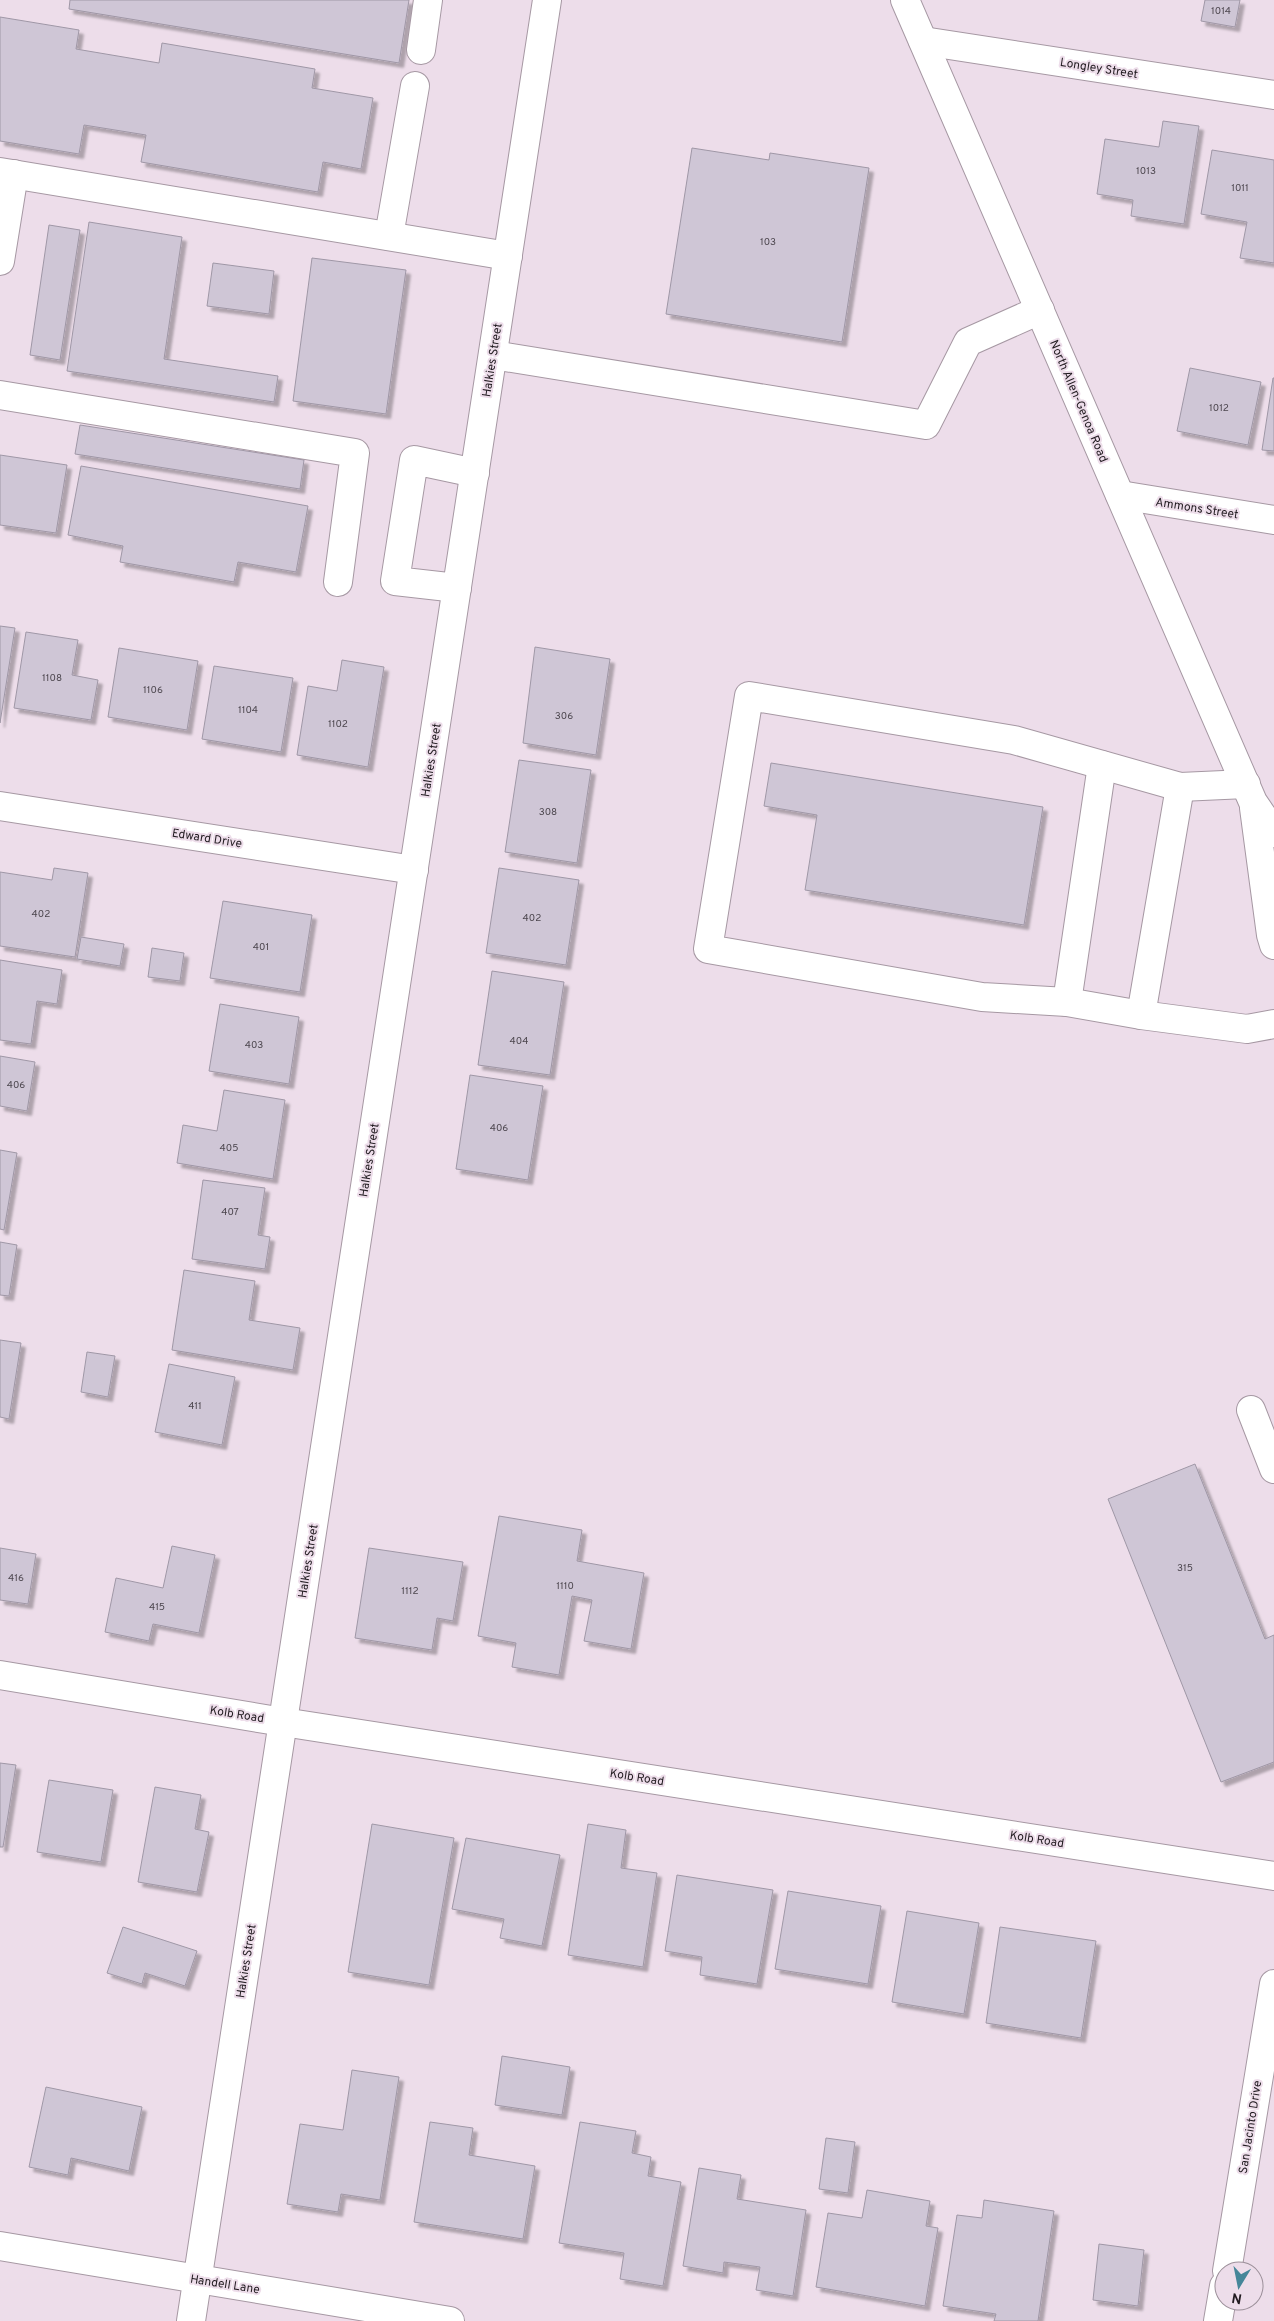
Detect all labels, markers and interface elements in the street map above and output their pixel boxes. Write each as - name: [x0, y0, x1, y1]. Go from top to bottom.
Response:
- house number: 1014: [1211, 5, 1231, 18]
- street label: Longley Street: [1059, 55, 1139, 83]
- house number: 1013: [1136, 165, 1156, 178]
- house number: 1011: [1231, 182, 1249, 195]
- house number: 103: [760, 236, 776, 249]
- street label: Halkies Street: [479, 322, 507, 398]
- street label: North Allen-Genoa Road: [1045, 338, 1111, 465]
- house number: 1012: [1209, 402, 1229, 415]
- street label: Ammons Street: [1154, 495, 1239, 523]
- house number: 1108: [42, 672, 62, 685]
- house number: 1106: [143, 684, 163, 697]
- house number: 1104: [238, 704, 258, 717]
- house number: 306: [555, 710, 573, 723]
- house number: 1102: [328, 718, 348, 731]
- street label: Halkies Street: [418, 722, 446, 798]
- house number: 308: [539, 806, 557, 819]
- street label: Edward Drive: [171, 826, 243, 852]
- house number: 402: [32, 908, 50, 921]
- house number: 402: [523, 912, 541, 925]
- house number: 401: [253, 941, 269, 954]
- house number: 404: [510, 1035, 528, 1048]
- house number: 403: [245, 1039, 263, 1052]
- house number: 406: [7, 1079, 25, 1092]
- street label: Halkies Street: [356, 1122, 384, 1198]
- house number: 406: [490, 1122, 508, 1135]
- house number: 405: [220, 1142, 238, 1155]
- house number: 407: [221, 1206, 239, 1219]
- house number: 411: [188, 1400, 202, 1413]
- street label: Halkies Street: [295, 1523, 323, 1599]
- house number: 315: [1177, 1562, 1193, 1575]
- house number: 416: [8, 1572, 24, 1585]
- house number: 1110: [556, 1580, 574, 1593]
- house number: 1112: [401, 1585, 419, 1598]
- house number: 415: [149, 1601, 165, 1614]
- street label: Kolb Road: [209, 1703, 265, 1727]
- street label: Kolb Road: [609, 1766, 665, 1790]
- street label: Kolb Road: [1009, 1828, 1065, 1852]
- street label: Halkies Street: [233, 1923, 261, 1999]
- street label: San Jacinto Drive: [1236, 2079, 1266, 2175]
- north arrow: [1214, 2261, 1264, 2311]
- street label: Handell Lane: [189, 2272, 261, 2298]
- text: N: [1231, 2288, 1243, 2307]

